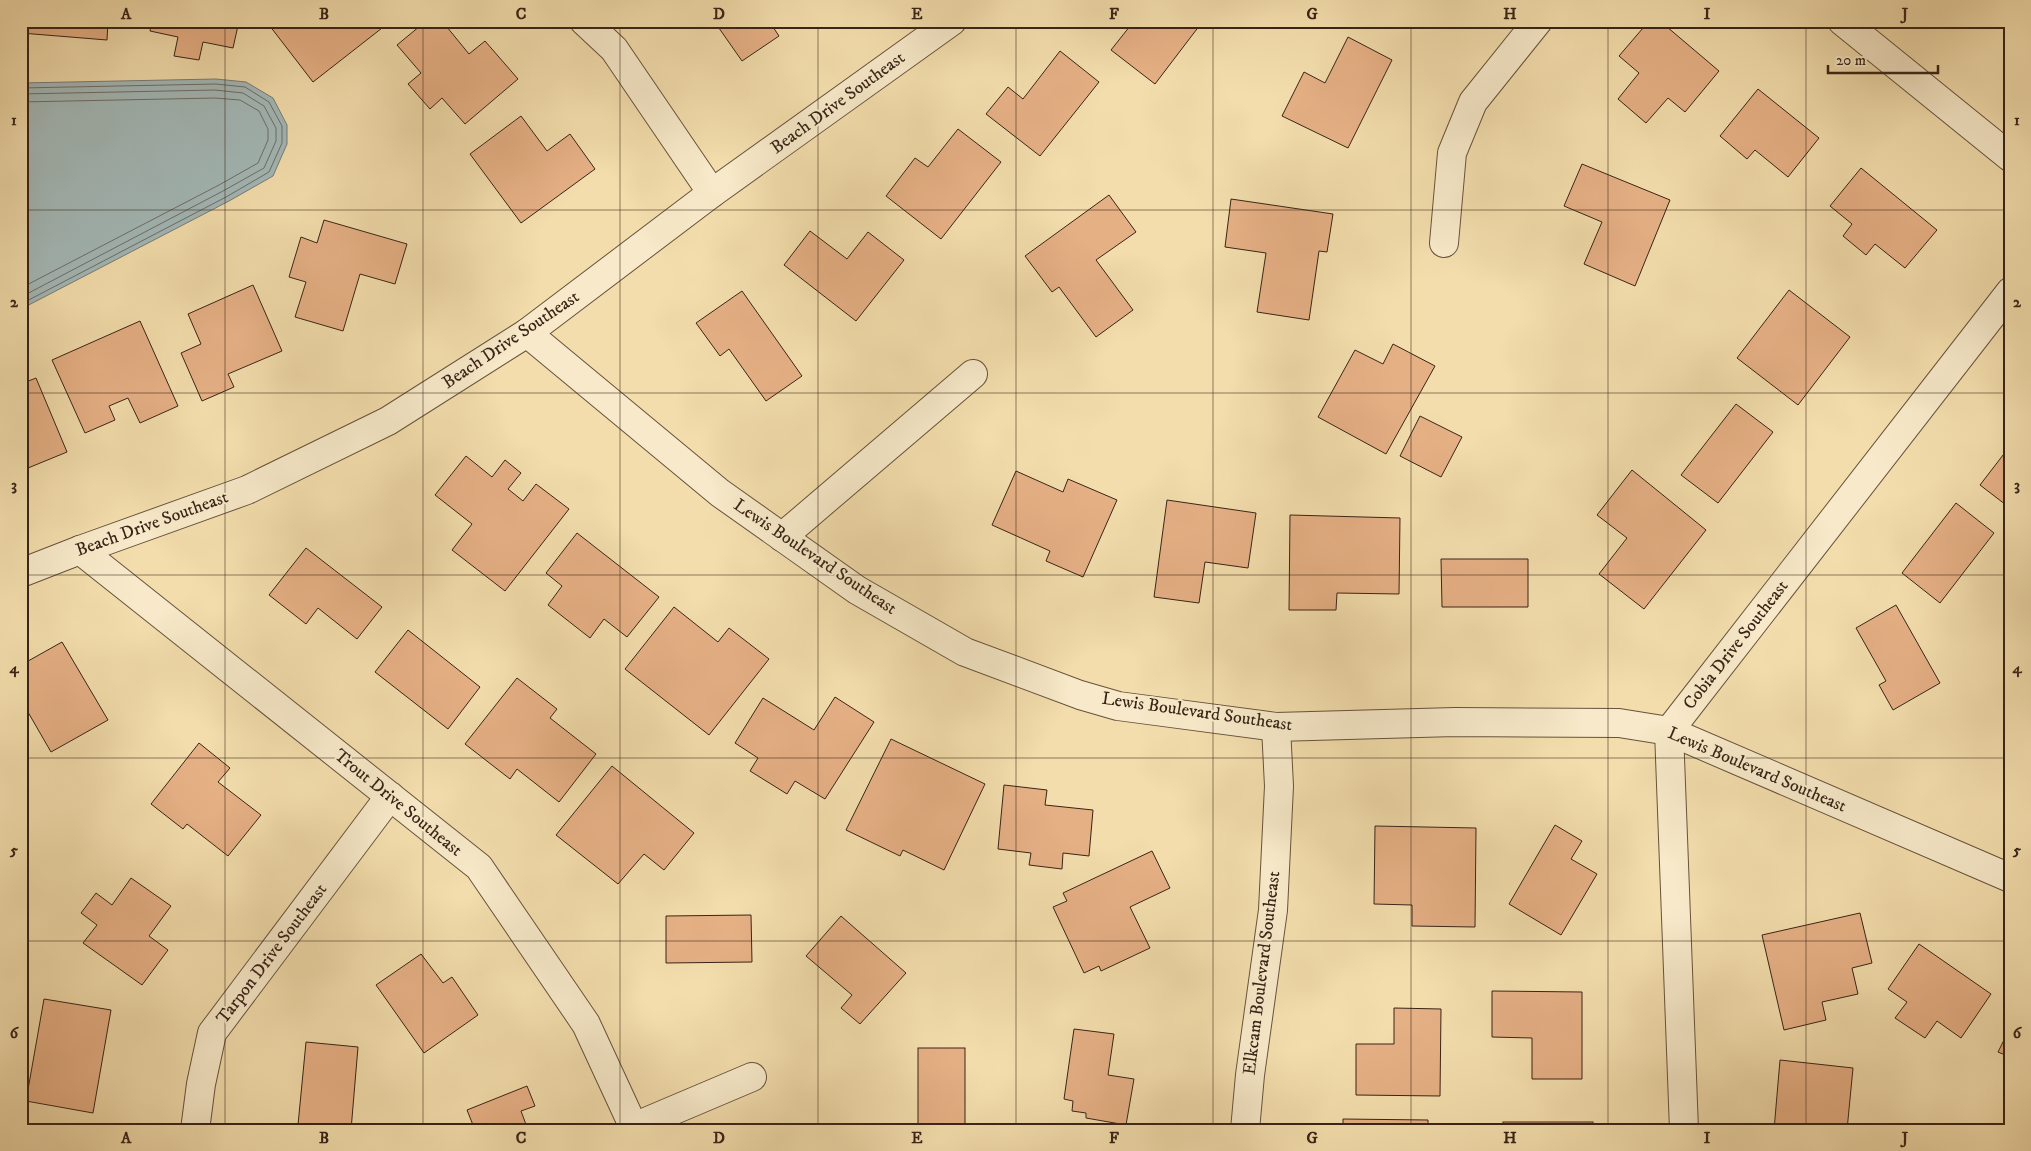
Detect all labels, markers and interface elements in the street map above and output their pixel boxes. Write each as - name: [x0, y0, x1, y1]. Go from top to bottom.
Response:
- text: A: [120, 4, 132, 24]
- text: B: [319, 4, 329, 24]
- text: C: [516, 4, 526, 24]
- text: D: [713, 4, 725, 24]
- text: E: [911, 4, 923, 24]
- text: F: [1109, 4, 1119, 24]
- text: G: [1306, 4, 1318, 24]
- text: H: [1503, 4, 1517, 24]
- text: I: [1704, 4, 1711, 24]
- text: J: [1900, 4, 1909, 24]
- scale bar: [1828, 42, 1938, 74]
- street label: Beach Drive Southeast: [767, 47, 910, 159]
- text: 20 m: [1836, 51, 1866, 70]
- text: 1: [11, 110, 17, 130]
- text: 1: [2014, 110, 2020, 130]
- street label: Beach Drive Southeast: [438, 286, 584, 394]
- text: 2: [10, 292, 19, 312]
- text: 2: [2013, 292, 2022, 312]
- text: 3: [11, 475, 17, 495]
- text: 3: [2014, 475, 2020, 495]
- street label: Beach Drive Southeast: [73, 486, 231, 562]
- street label: Lewis Boulevard Southeast: [729, 494, 901, 620]
- street label: Cobia Drive Southeast: [1679, 576, 1793, 714]
- text: 4: [8, 658, 19, 678]
- text: 4: [2011, 658, 2022, 678]
- street label: Lewis Boulevard Southeast: [1100, 688, 1294, 736]
- street label: Lewis Boulevard Southeast: [1664, 722, 1850, 818]
- street label: Trout Drive Southeast: [330, 745, 467, 862]
- text: 5: [9, 840, 18, 860]
- text: 5: [2012, 840, 2021, 860]
- street label: Elkcam Boulevard Southeast: [1239, 870, 1285, 1076]
- street label: Tarpon Drive Southeast: [212, 879, 332, 1029]
- text: 6: [10, 1023, 20, 1043]
- text: 6: [2013, 1023, 2023, 1043]
- text: A: [120, 1128, 132, 1148]
- text: B: [319, 1128, 329, 1148]
- text: C: [516, 1128, 526, 1148]
- text: D: [713, 1128, 725, 1148]
- text: E: [911, 1128, 923, 1148]
- text: F: [1109, 1128, 1119, 1148]
- text: G: [1306, 1128, 1318, 1148]
- text: H: [1503, 1128, 1517, 1148]
- text: I: [1704, 1128, 1711, 1148]
- text: J: [1900, 1128, 1909, 1148]

